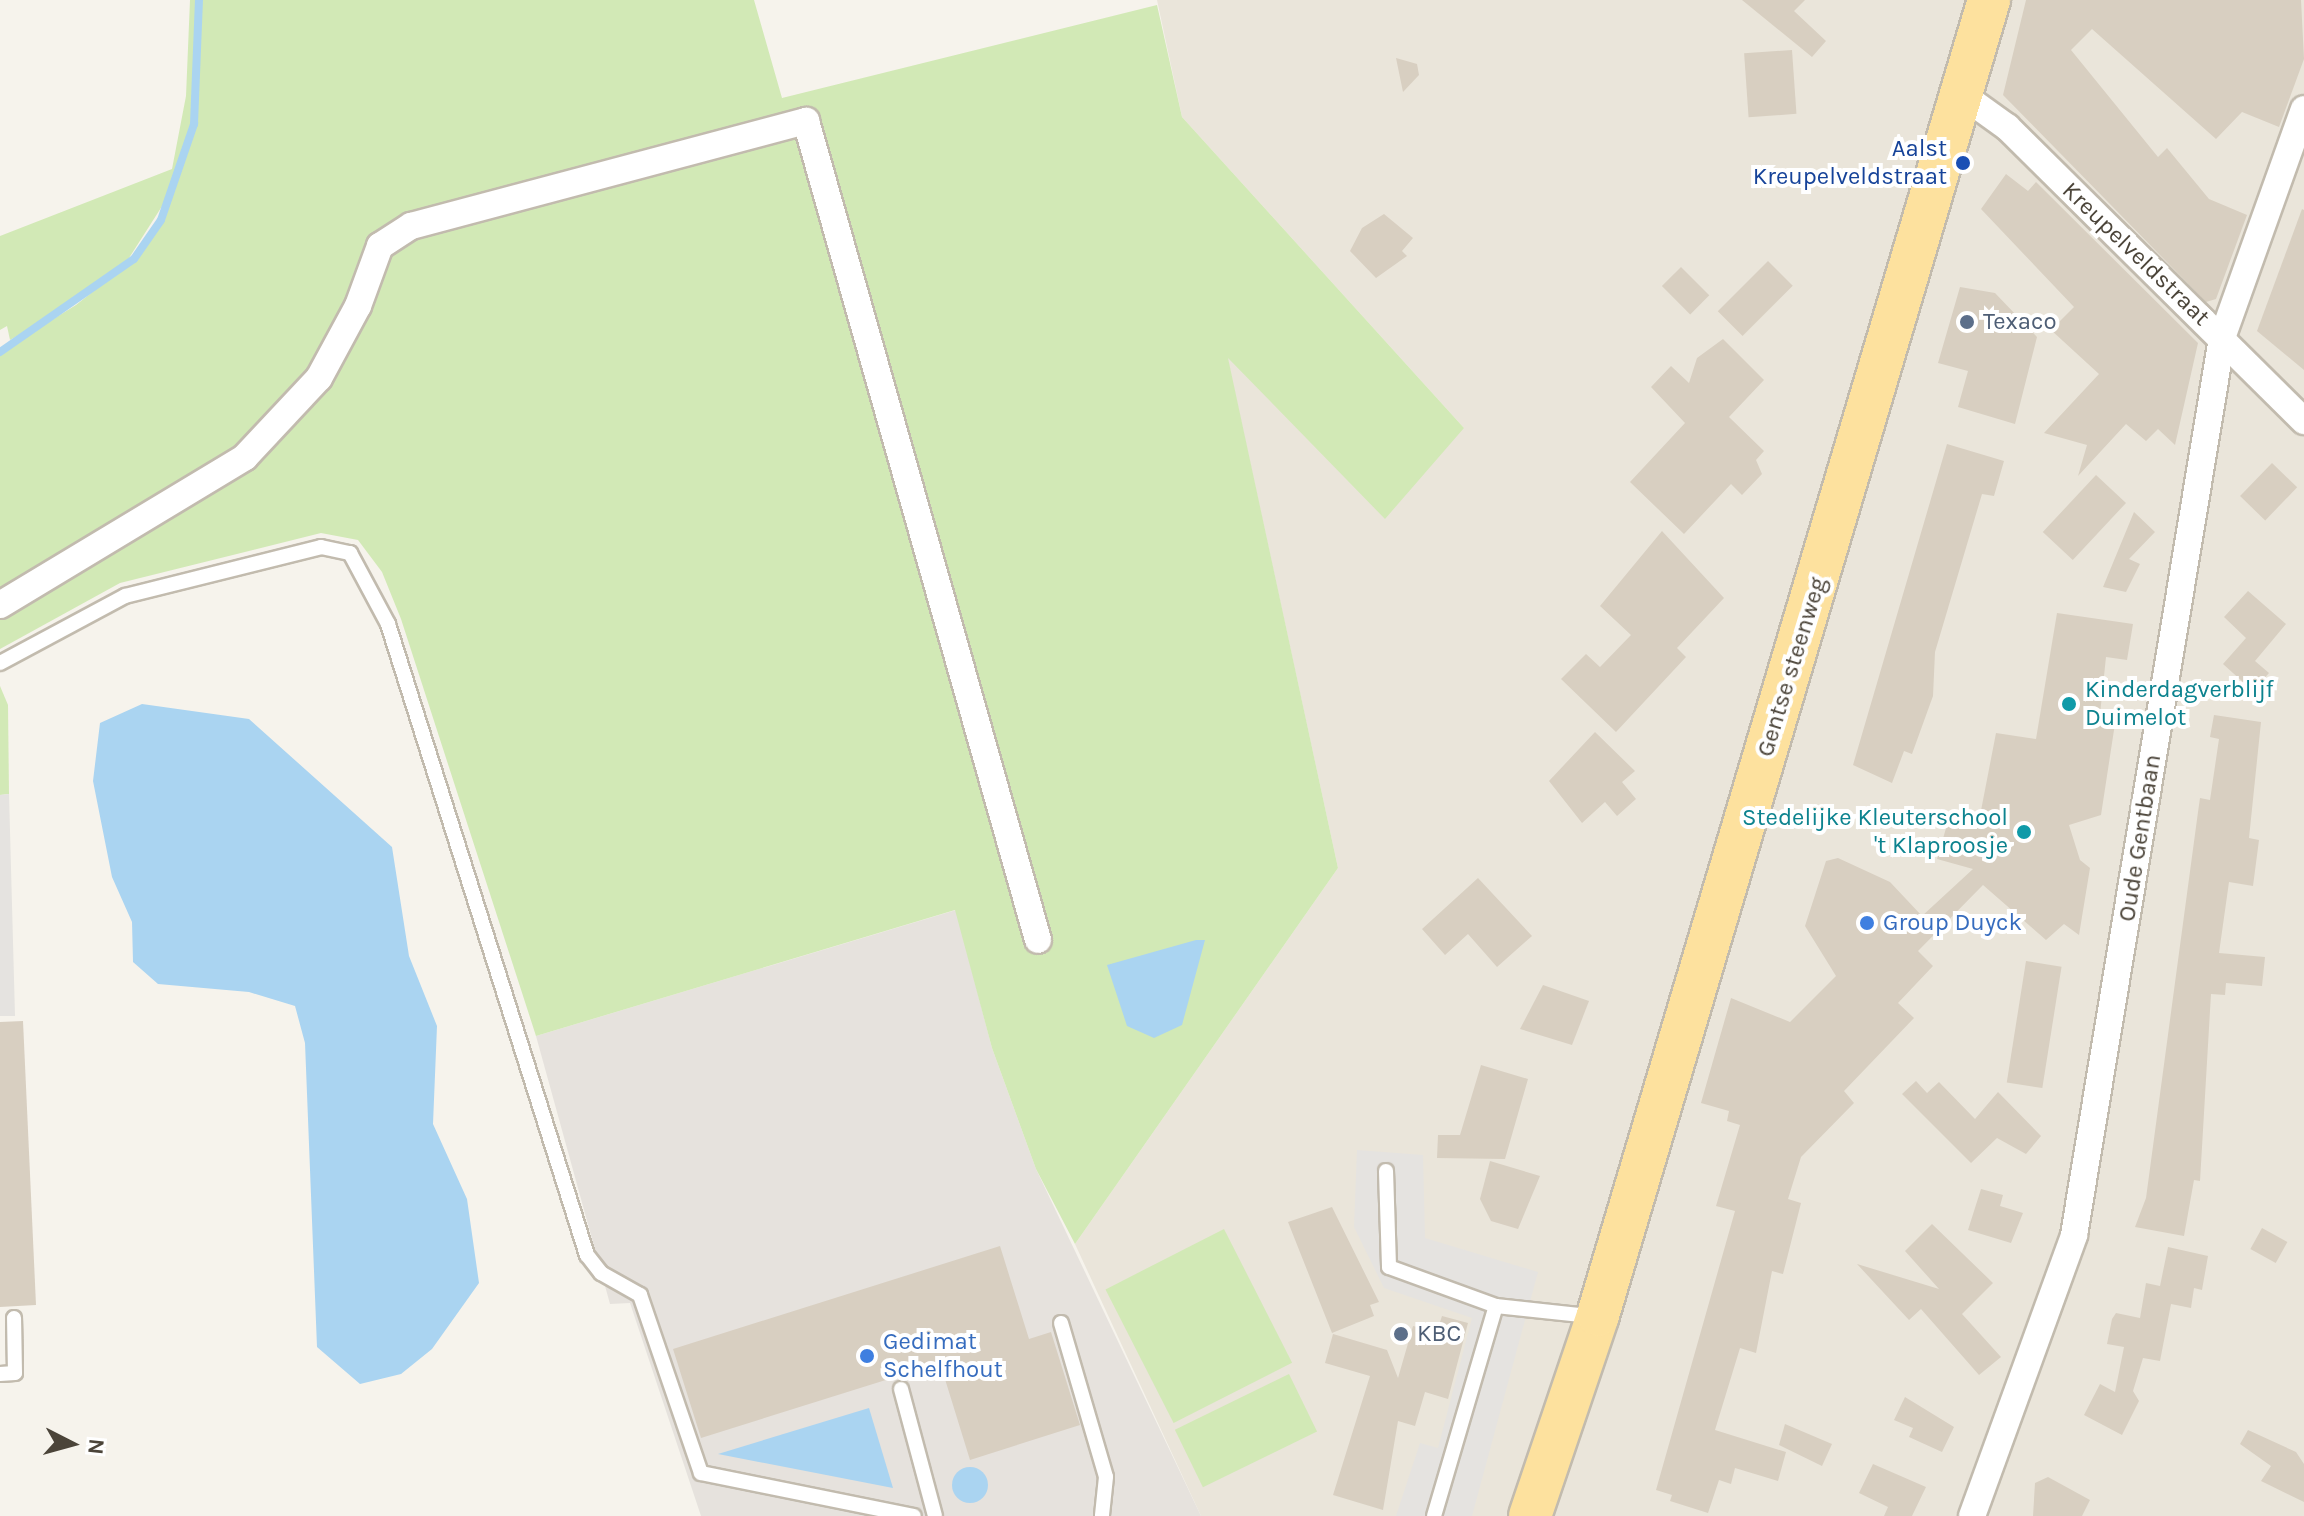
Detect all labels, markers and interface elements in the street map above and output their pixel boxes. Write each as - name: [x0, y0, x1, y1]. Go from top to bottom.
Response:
- place label: Aalst Kreupelveldstraat: [1753, 135, 1947, 191]
- marker: Aalst Kreupelveldstraat: [1954, 154, 1972, 172]
- street label: Kreupelveldstraat: [2056, 176, 2216, 332]
- place label: Texaco: [1983, 308, 2057, 336]
- marker: Texaco: [1958, 313, 1976, 331]
- street label: Gentse steenweg: [1751, 574, 1833, 760]
- place label: Kinderdagverblijf Duimelot: [2085, 676, 2274, 732]
- marker: Kinderdagverblijf Duimelot: [2060, 695, 2078, 713]
- street label: Oude Gentbaan: [2113, 752, 2167, 924]
- place label: Stedelijke Kleuterschool 't Klaproosje: [1742, 804, 2008, 860]
- marker: Stedelijke Kleuterschool 't Klaproosje: [2015, 823, 2033, 841]
- place label: Group Duyck: [1883, 909, 2022, 937]
- marker: Group Duyck: [1858, 914, 1876, 932]
- place label: KBC: [1417, 1320, 1461, 1348]
- marker: KBC: [1392, 1325, 1410, 1343]
- place label: Gedimat Schelfhout: [883, 1328, 1003, 1384]
- marker: Gedimat Schelfhout: [858, 1347, 876, 1365]
- north arrow: [32, 1404, 112, 1484]
- text: N: [82, 1437, 110, 1456]

